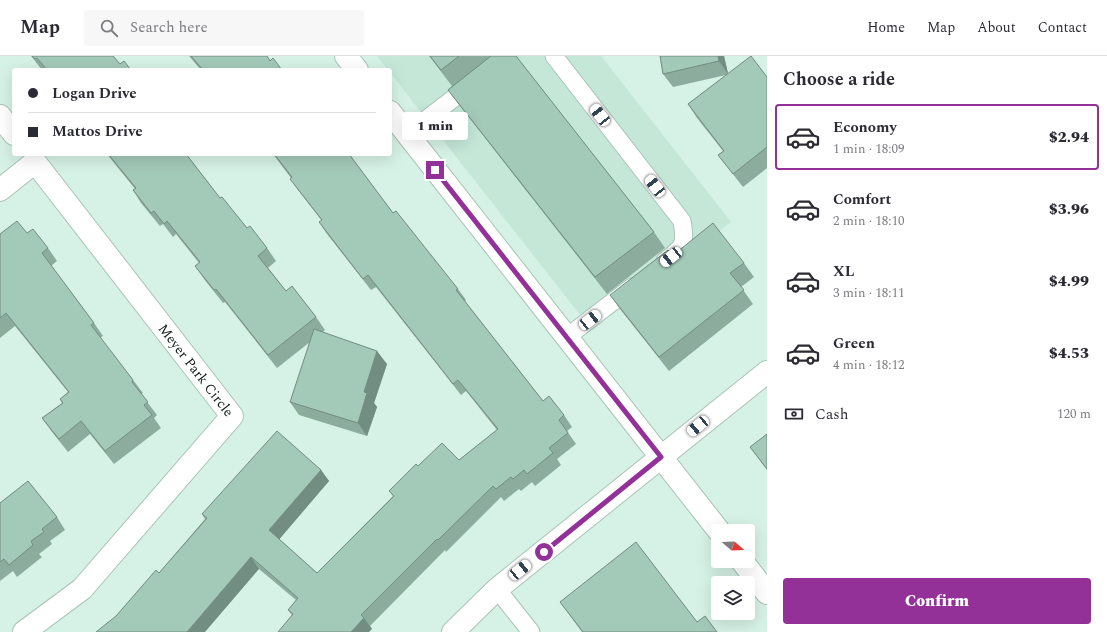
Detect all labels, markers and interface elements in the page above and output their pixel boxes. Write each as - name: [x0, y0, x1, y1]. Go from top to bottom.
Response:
- search box: [84, 10, 364, 46]
- text: Map: [20, 13, 60, 42]
- text: Search here: [130, 16, 208, 39]
- icon: search: [98, 17, 120, 39]
- text: Home: [867, 17, 905, 38]
- text: Map: [927, 17, 955, 38]
- text: About: [977, 17, 1016, 38]
- text: Contact: [1038, 17, 1087, 38]
- text: Choose a ride: [783, 66, 895, 93]
- text: Logan Drive: [52, 82, 137, 105]
- car: [588, 102, 612, 128]
- callout: 1 min: [402, 112, 468, 140]
- text: 1 min: [417, 116, 453, 136]
- text: Economy: [833, 116, 897, 139]
- icon: car: [785, 119, 821, 155]
- text: Mattos Drive: [52, 120, 143, 143]
- text: $2.94: [1049, 126, 1089, 149]
- text: 1 min · 18:09: [833, 139, 905, 159]
- route end: [426, 161, 444, 179]
- car: [643, 173, 667, 199]
- text: Comfort: [833, 188, 891, 211]
- icon: car: [785, 191, 821, 227]
- text: $3.96: [1049, 198, 1089, 221]
- text: 2 min · 18:10: [833, 211, 905, 231]
- car: [658, 245, 684, 269]
- text: XL: [833, 260, 854, 283]
- icon: car: [785, 263, 821, 299]
- text: $4.99: [1049, 270, 1089, 293]
- text: 3 min · 18:11: [833, 283, 905, 303]
- car: [577, 308, 603, 332]
- street label: Meyer Park Circle: [153, 319, 239, 421]
- text: Green: [833, 332, 875, 355]
- icon: car: [785, 335, 821, 371]
- text: $4.53: [1049, 342, 1089, 365]
- text: 4 min · 18:12: [833, 355, 905, 375]
- icon: cash: [783, 403, 805, 425]
- text: Cash: [815, 403, 848, 426]
- text: 120 m: [1057, 404, 1091, 424]
- car: [685, 414, 711, 438]
- north arrow: [711, 524, 755, 568]
- map controls: [711, 524, 755, 620]
- route start: [535, 543, 553, 561]
- car: [507, 558, 533, 582]
- button: layers: [711, 576, 755, 620]
- button: Confirm: [783, 578, 1091, 624]

